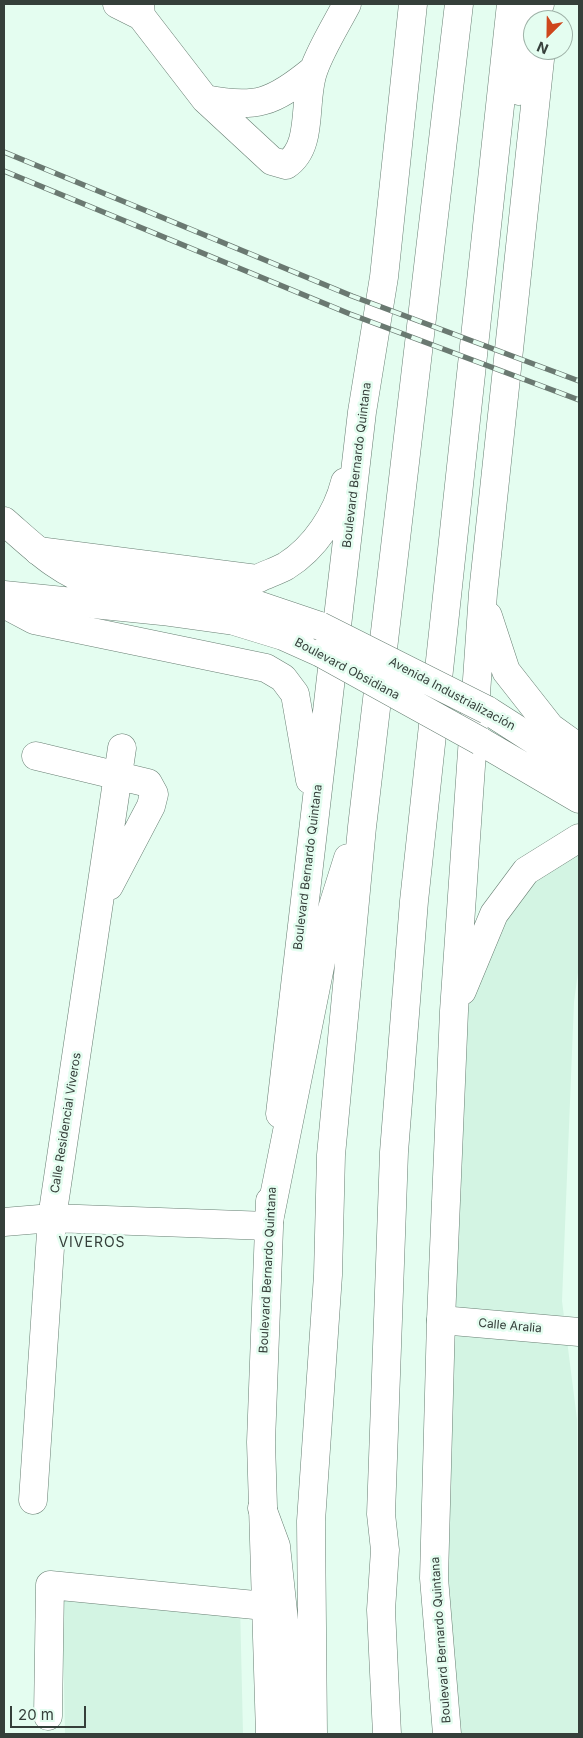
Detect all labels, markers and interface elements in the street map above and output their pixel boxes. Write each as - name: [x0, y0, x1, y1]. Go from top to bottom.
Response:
- north arrow: [523, 10, 573, 60]
- text: N: [534, 38, 551, 58]
- street label: Boulevard Bernardo Quintana: [340, 381, 374, 549]
- street label: Boulevard Obsidiana: [292, 635, 402, 703]
- street label: Avenida Industrialización: [386, 655, 518, 733]
- street label: Boulevard Bernardo Quintana: [291, 783, 325, 951]
- street label: Calle Residencial Viveros: [48, 1052, 84, 1194]
- street label: Boulevard Bernardo Quintana: [256, 1186, 280, 1354]
- district label: VIVEROS: [58, 1235, 126, 1251]
- street label: Calle Aralia: [478, 1316, 542, 1336]
- street label: Boulevard Bernardo Quintana: [428, 1556, 454, 1724]
- scale bar: [12, 1696, 89, 1728]
- text: 20 m: [18, 1705, 54, 1724]

